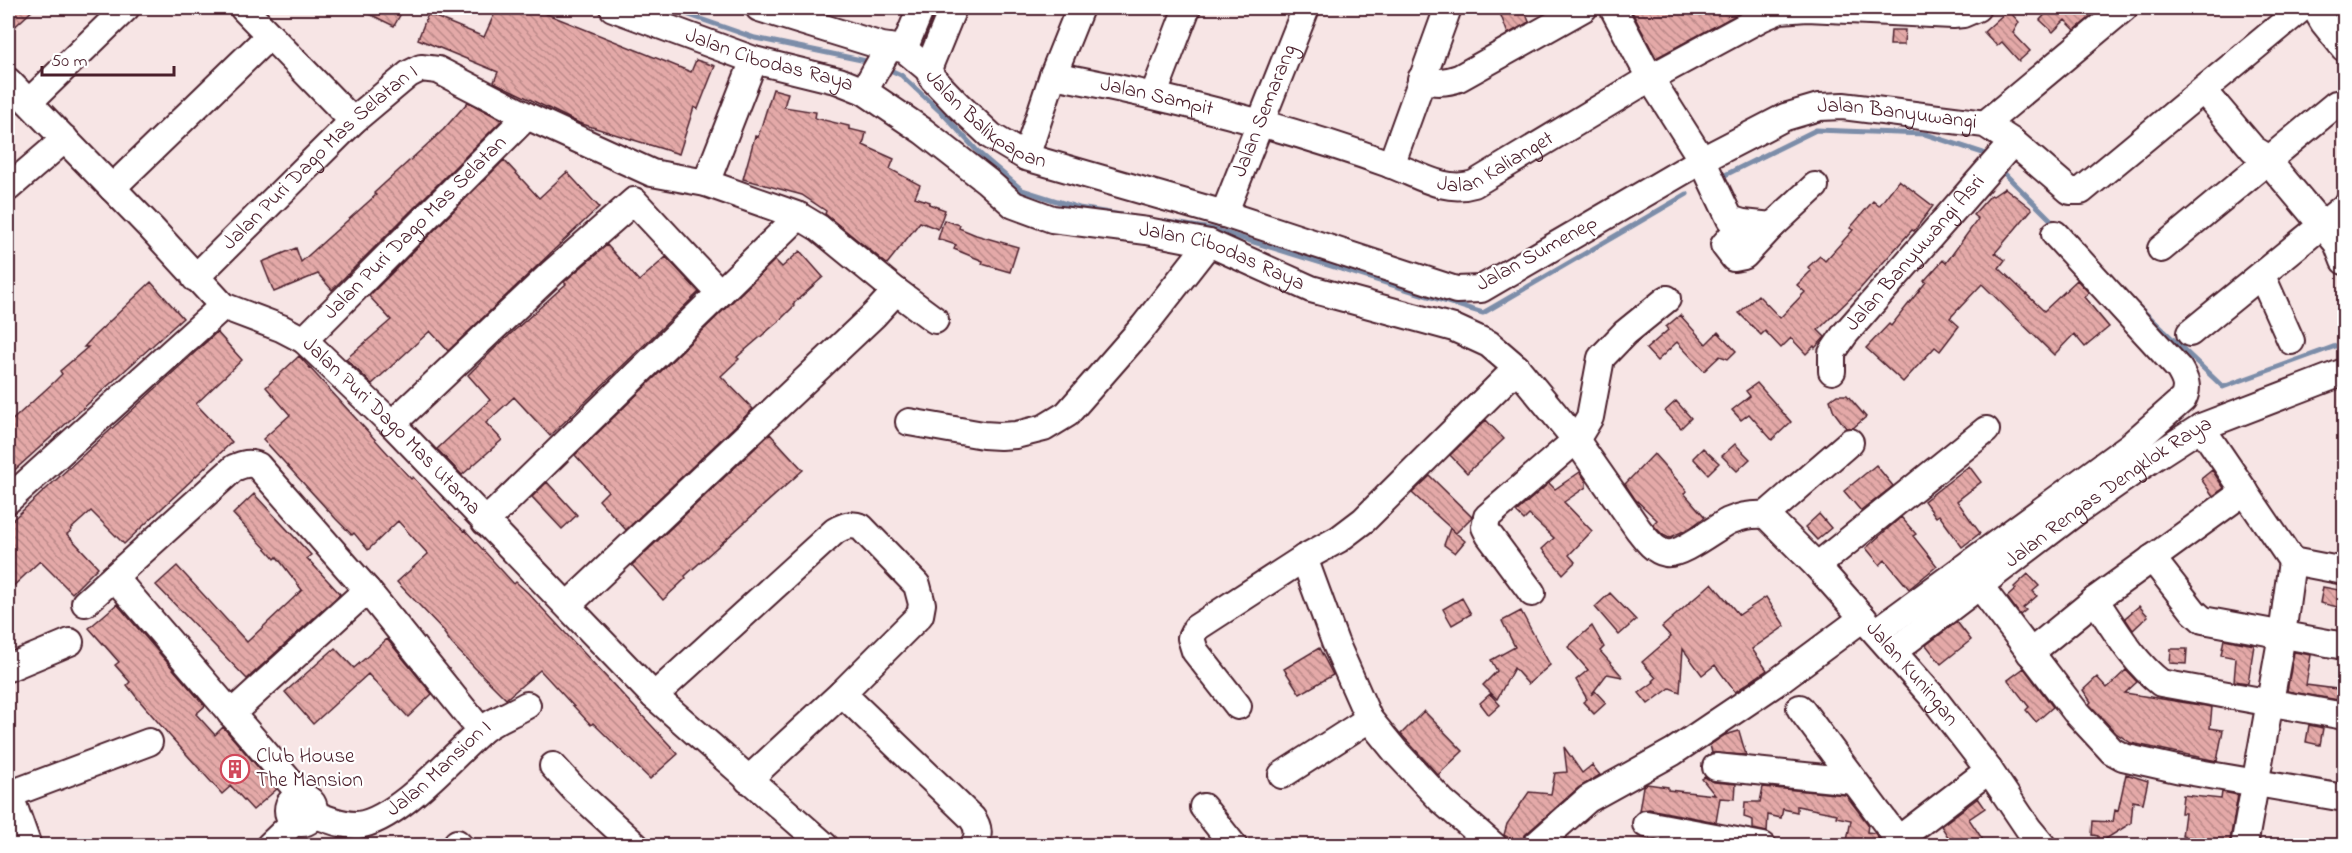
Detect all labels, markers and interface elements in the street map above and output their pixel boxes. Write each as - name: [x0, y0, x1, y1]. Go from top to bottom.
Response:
- street label: Jalan Cibodas Raya: [681, 21, 858, 100]
- scale bar: [42, 39, 174, 77]
- street label: Jalan Semarang: [1225, 40, 1307, 182]
- text: 50 m: [51, 49, 88, 75]
- street label: Jalan Puri Dago Mas Selatan I: [217, 65, 427, 257]
- street label: Jalan Balikpapan: [916, 66, 1050, 177]
- street label: Jalan Sampit: [1097, 70, 1217, 125]
- street label: Jalan Banyuwangi: [1817, 91, 1978, 139]
- street label: Jalan Kalianget: [1434, 124, 1560, 202]
- street label: Jalan Puri Dago Mas Selatan: [318, 131, 512, 325]
- street label: Jalan Banyuwangi Asri: [1838, 169, 1992, 338]
- street label: Jalan Sumenep: [1471, 208, 1603, 300]
- street label: Jalan Cibodas Raya: [1137, 215, 1309, 299]
- street label: Jalan Puri Dago Mas Utama: [295, 330, 488, 522]
- street label: Jalan Rengas Dengklok Raya: [1999, 409, 2216, 576]
- street label: Jalan Kuningan: [1858, 615, 1965, 733]
- street label: Jalan Mansion I: [381, 713, 497, 825]
- place label: Club House The Mansion: [256, 742, 363, 796]
- building icon: Club House The Mansion: [219, 753, 251, 785]

